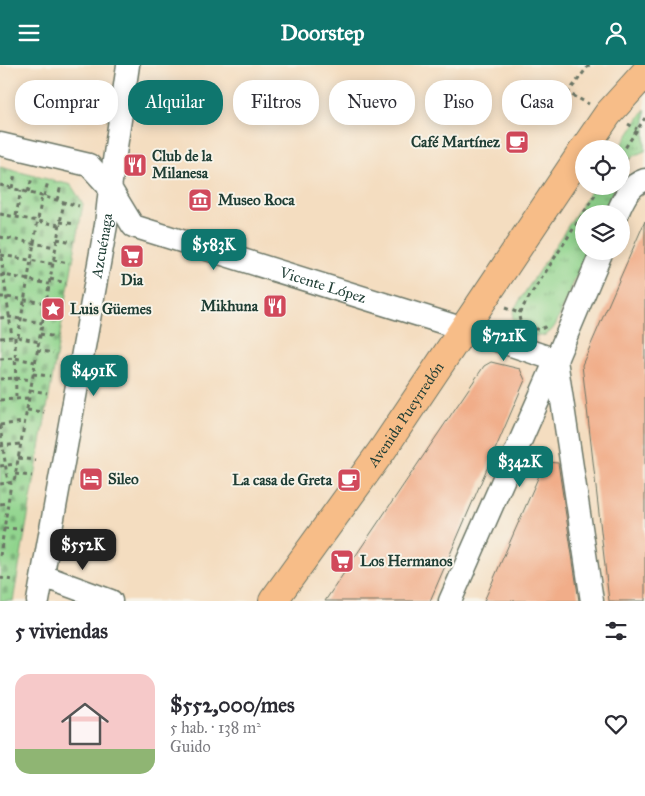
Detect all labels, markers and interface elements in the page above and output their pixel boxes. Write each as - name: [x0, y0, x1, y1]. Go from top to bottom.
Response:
- icon: menu: [15, 19, 43, 47]
- text: Doorstep: [280, 19, 365, 46]
- icon: person: [602, 19, 630, 47]
- chip: Comprar: [15, 80, 118, 125]
- chip: Alquilar: [128, 80, 223, 125]
- chip: Filtros: [233, 80, 319, 125]
- chip: Nuevo: [329, 80, 415, 125]
- chip: Piso: [425, 80, 492, 125]
- chip: Casa: [502, 80, 572, 125]
- cafe icon: Café Martínez: [504, 129, 530, 155]
- place label: Café Martínez: [411, 133, 500, 151]
- map controls: [575, 140, 630, 260]
- button: locate: [575, 140, 630, 195]
- place label: Club de la Milanesa: [152, 147, 213, 182]
- restaurant icon: Club de la Milanesa: [122, 152, 148, 178]
- museum icon: Museo Roca: [187, 187, 213, 213]
- place label: Museo Roca: [218, 191, 295, 209]
- button: layers: [575, 205, 630, 260]
- street label: Azcuénaga: [87, 212, 116, 281]
- pin: $583K: [179, 229, 249, 271]
- text: $583K: [192, 235, 236, 254]
- supermarket icon: Dia: [119, 243, 145, 269]
- street label: Vicente López: [277, 263, 368, 307]
- place label: Dia: [121, 271, 144, 289]
- restaurant icon: Mikhuna: [262, 293, 288, 319]
- place icon: Luis Güemes: [40, 296, 66, 322]
- place label: Mikhuna: [201, 297, 259, 315]
- place label: Luis Güemes: [70, 300, 152, 318]
- pin: $721K: [469, 319, 539, 362]
- text: $721K: [482, 326, 526, 345]
- pin: $491K: [59, 355, 129, 397]
- street label: Avenida Pueyrredón: [363, 359, 448, 471]
- text: $491K: [72, 361, 116, 380]
- pin: $342K: [485, 445, 555, 488]
- text: $342K: [498, 452, 542, 471]
- hotel icon: Sileo: [78, 466, 104, 492]
- cafe icon: La casa de Greta: [336, 467, 362, 493]
- place label: Sileo: [108, 470, 139, 488]
- place label: La casa de Greta: [232, 471, 333, 489]
- pin: $552K: [48, 529, 118, 571]
- text: $552K: [61, 535, 105, 554]
- supermarket icon: Los Hermanos: [329, 548, 355, 574]
- place label: Los Hermanos: [360, 552, 453, 570]
- icon: filters: [602, 617, 630, 645]
- text: 5 viviendas: [15, 618, 108, 644]
- text: $552,000/mes: [170, 692, 295, 718]
- icon: home: [55, 694, 115, 754]
- icon: heart: [602, 710, 630, 738]
- text: 5 hab. · 138 m²: [170, 718, 261, 737]
- text: Guido: [170, 737, 211, 756]

